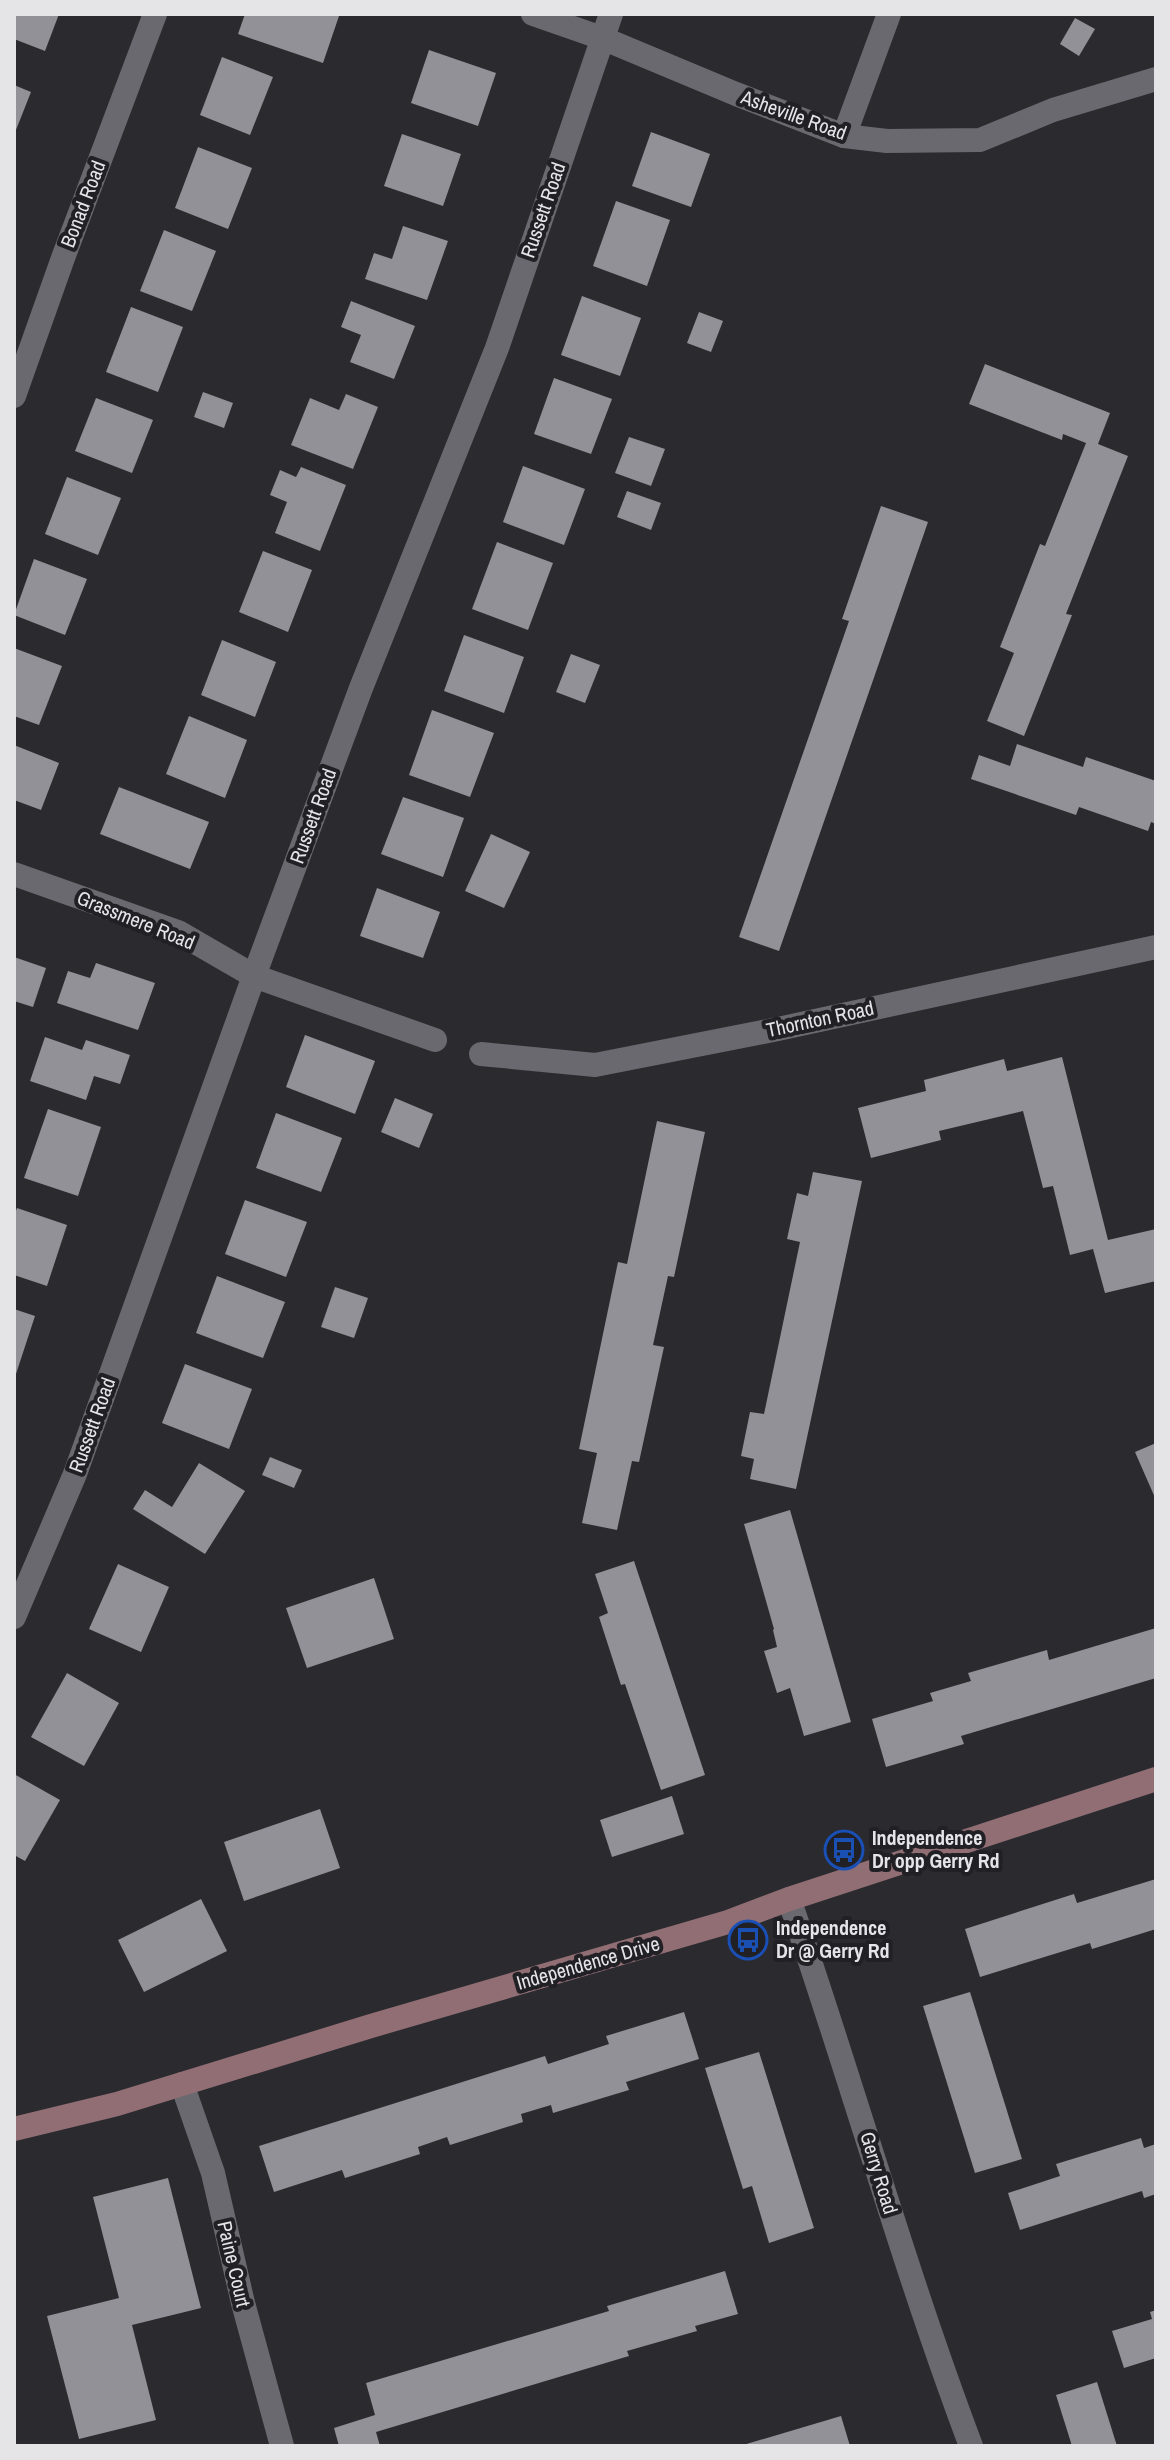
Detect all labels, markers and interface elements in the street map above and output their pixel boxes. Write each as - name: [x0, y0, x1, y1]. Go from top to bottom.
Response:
- street label: Asheville Road: [737, 83, 851, 146]
- street label: Bonad Road: [54, 156, 111, 251]
- street label: Russett Road: [514, 158, 571, 261]
- street label: Russett Road: [283, 765, 342, 867]
- street label: Grassmere Road: [73, 884, 199, 955]
- street label: Thornton Road: [764, 994, 876, 1043]
- street label: Russett Road: [62, 1374, 121, 1476]
- place label: Independence Dr opp Gerry Rd: [872, 1824, 1000, 1874]
- bus stop icon: Independence Dr opp Gerry Rd: [823, 1829, 865, 1871]
- place label: Independence Dr @ Gerry Rd: [776, 1914, 890, 1964]
- bus stop icon: Independence Dr @ Gerry Rd: [727, 1919, 769, 1961]
- street label: Independence Drive: [513, 1929, 663, 1996]
- street label: Gerry Road: [854, 2128, 905, 2217]
- street label: Paine Court: [211, 2218, 258, 2310]

